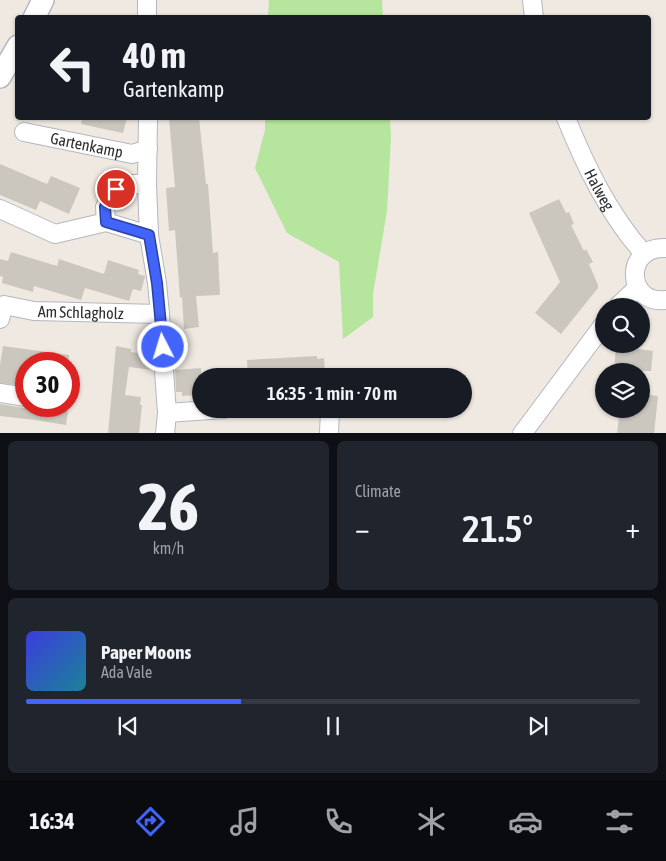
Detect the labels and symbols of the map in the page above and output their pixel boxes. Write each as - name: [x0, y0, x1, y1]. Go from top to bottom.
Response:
- street label: Gartenkamp: [49, 129, 125, 162]
- street label: Halweg: [581, 166, 618, 214]
- pin: [95, 168, 137, 210]
- street label: Am Schlagholz: [38, 302, 124, 323]
- position arrow: [136, 320, 188, 372]
- speed limit sign: 30: [15, 352, 80, 417]

